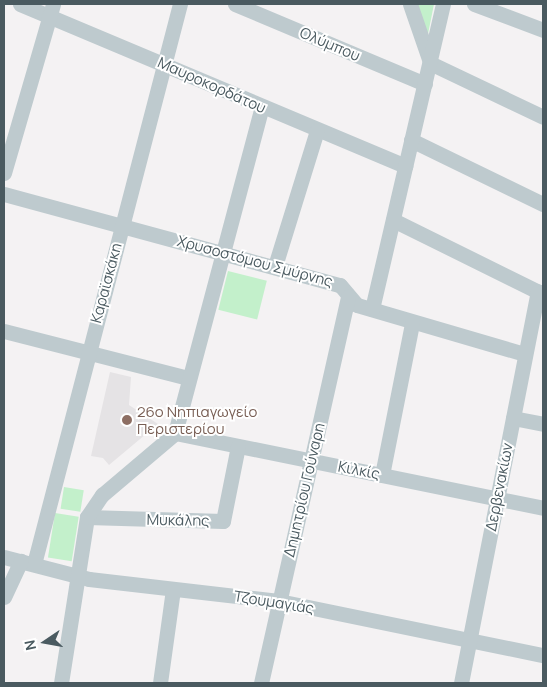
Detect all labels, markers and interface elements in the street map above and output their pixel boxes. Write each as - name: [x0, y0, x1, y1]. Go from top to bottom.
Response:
- street label: Ολύμπου: [297, 23, 363, 65]
- street label: Μαυροκορδάτου: [155, 53, 269, 117]
- street label: Χρυσοστόμου Σμύρνης: [175, 232, 335, 290]
- street label: Καραϊσκάκη: [87, 241, 125, 325]
- place label: 26ο Νηπιαγωγείο Περιστερίου: [137, 402, 257, 437]
- marker: 26ο Νηπιαγωγείο Περιστερίου: [121, 414, 133, 426]
- street label: Δημητρίου Γούναρη: [280, 421, 328, 559]
- street label: Δερβενακίων: [482, 441, 516, 533]
- street label: Κιλκίς: [337, 457, 381, 483]
- street label: Μυκάλης: [146, 510, 210, 530]
- street label: Τζουμαγιάς: [233, 587, 315, 617]
- north arrow: [20, 617, 70, 667]
- text: N: [20, 638, 40, 652]

